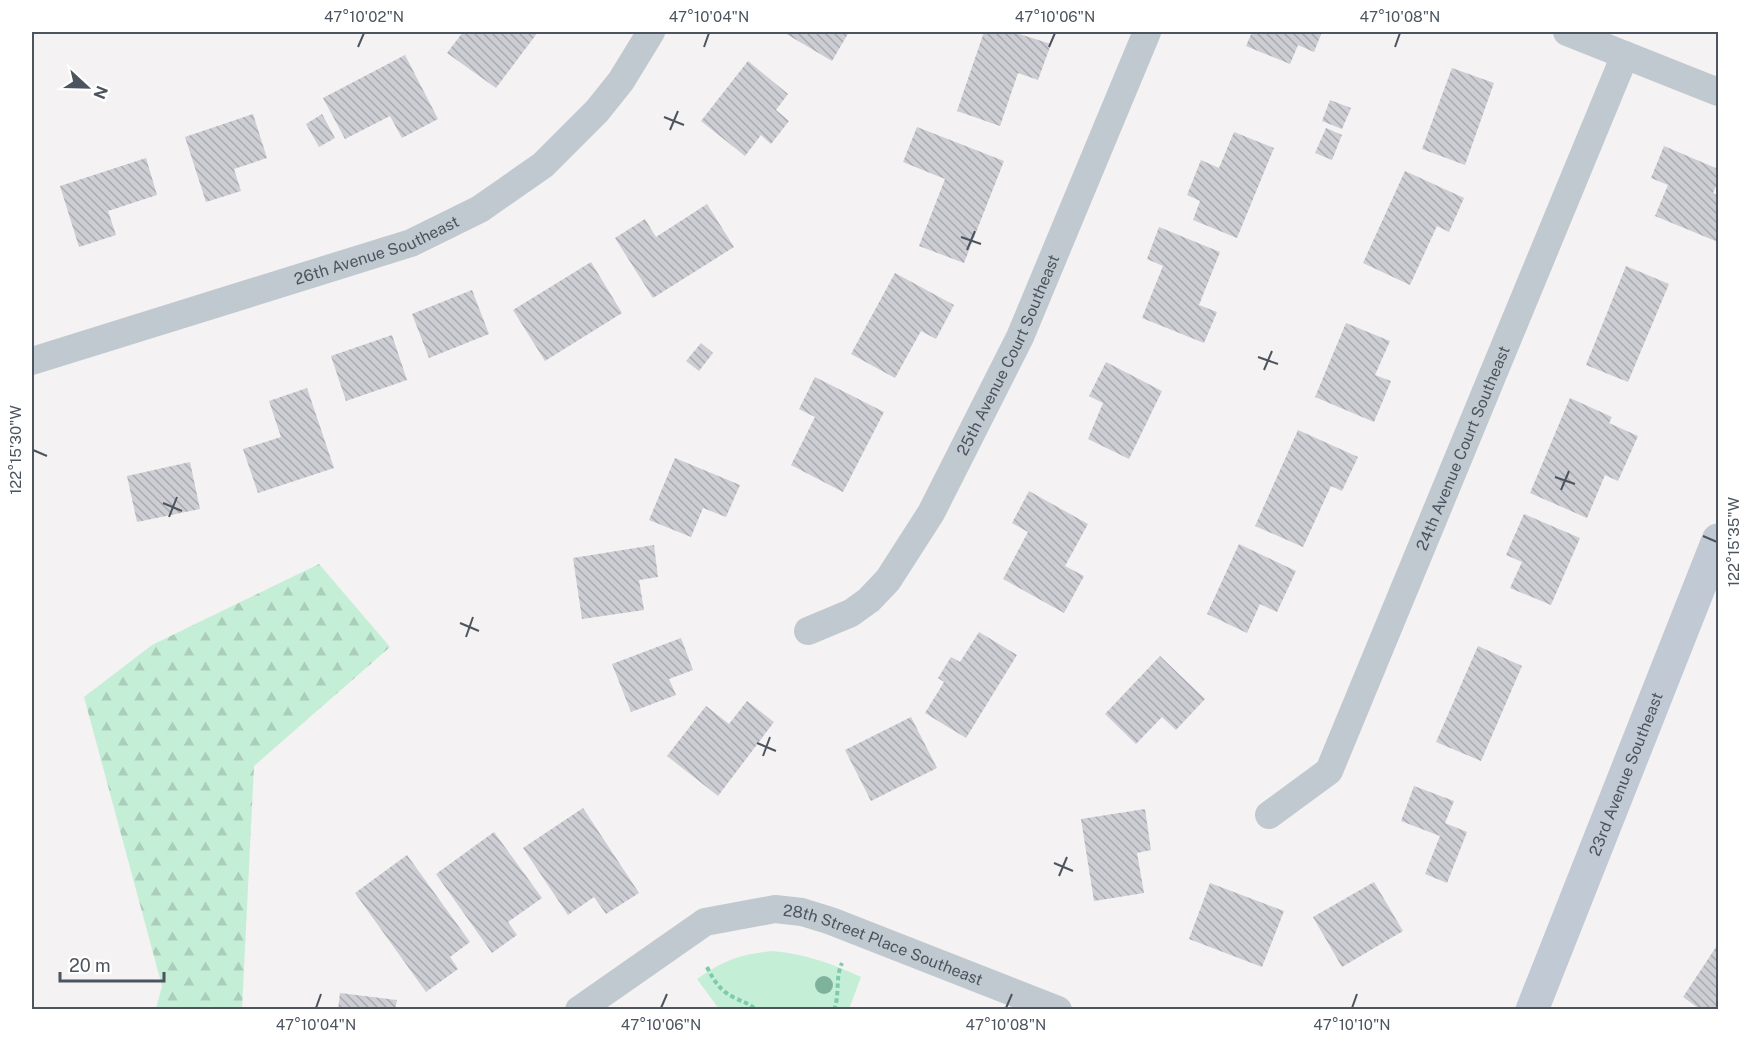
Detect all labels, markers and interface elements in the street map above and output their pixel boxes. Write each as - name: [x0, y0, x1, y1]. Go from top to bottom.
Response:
- text: 47°10'02"N: [324, 8, 404, 25]
- text: 47°10'04"N: [669, 8, 749, 25]
- text: 47°10'06"N: [1015, 8, 1095, 25]
- text: 47°10'08"N: [1360, 8, 1440, 25]
- north arrow: [57, 57, 117, 117]
- text: N: [89, 83, 112, 102]
- street label: 26th Avenue Southeast: [292, 212, 462, 289]
- street label: 25th Avenue Court Southeast: [953, 252, 1063, 459]
- street label: 24th Avenue Court Southeast: [1412, 343, 1514, 553]
- text: 122°15'30"W: [7, 405, 24, 495]
- text: 122°15'35"W: [1725, 497, 1742, 587]
- street label: 23rd Avenue Southeast: [1585, 689, 1667, 859]
- street label: 28th Street Place Southeast: [782, 901, 986, 990]
- scale bar: [60, 945, 164, 983]
- text: 20 m: [69, 955, 111, 976]
- text: 47°10'04"N: [276, 1016, 356, 1033]
- text: 47°10'06"N: [621, 1016, 701, 1033]
- text: 47°10'08"N: [966, 1016, 1046, 1033]
- text: 47°10'10"N: [1313, 1016, 1391, 1033]

